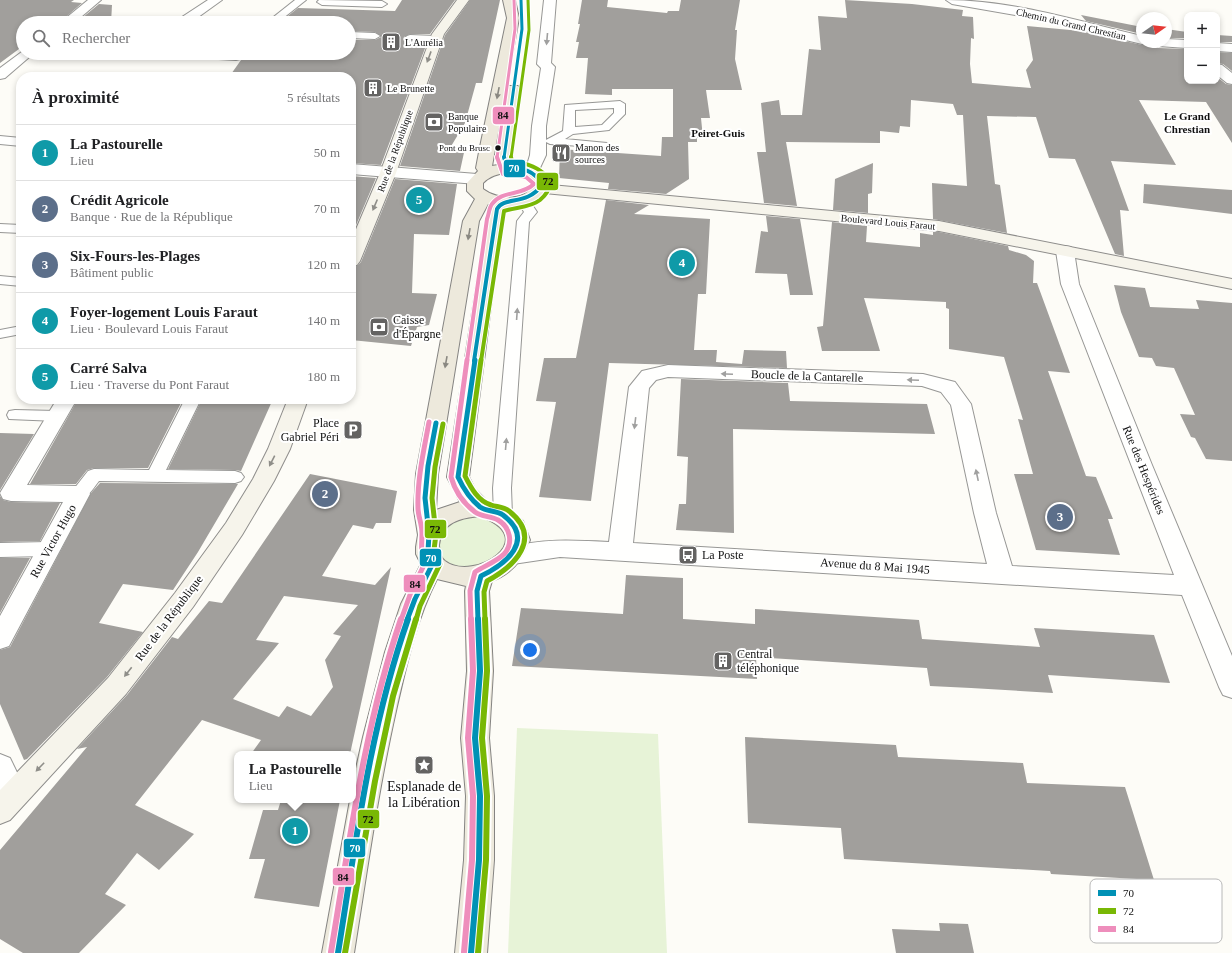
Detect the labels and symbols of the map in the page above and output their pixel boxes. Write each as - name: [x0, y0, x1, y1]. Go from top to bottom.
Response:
- street label: Chemin du Grand Chrestian: [1015, 6, 1127, 42]
- north arrow: [1136, 12, 1172, 48]
- building icon: L'Aurélia: [380, 31, 402, 53]
- one-way arrow: [543, 33, 550, 45]
- place label: L'Aurélia: [405, 37, 443, 48]
- one-way arrow: [426, 51, 432, 63]
- building icon: Le Brunette: [362, 77, 384, 99]
- place label: Le Brunette: [387, 83, 435, 94]
- one-way arrow: [495, 87, 501, 99]
- line badge: 84: [492, 106, 515, 125]
- street label: Rue de la République: [375, 108, 415, 193]
- text: 84: [498, 109, 509, 121]
- district label: Le Grand Chrestian: [1164, 110, 1210, 135]
- bank icon: Banque Populaire: [423, 111, 445, 133]
- place label: Banque Populaire: [448, 111, 487, 134]
- district label: Peiret-Guis: [691, 127, 745, 139]
- restaurant icon: Manon des sources: [550, 142, 572, 164]
- place label: Manon des sources: [575, 142, 619, 165]
- place label: Pont du Brusc: [439, 143, 490, 153]
- marker: Pont du Brusc: [493, 143, 503, 153]
- line badge: 70: [503, 159, 526, 178]
- text: 70: [509, 162, 520, 174]
- line badge: 72: [536, 172, 559, 191]
- text: 72: [543, 175, 554, 187]
- pin: 5: [406, 185, 432, 215]
- one-way arrow: [371, 200, 377, 212]
- street label: Boulevard Louis Faraut: [840, 212, 936, 232]
- one-way arrow: [466, 228, 472, 240]
- pin: 4: [669, 248, 695, 278]
- one-way arrow: [513, 308, 520, 320]
- place label: Caisse d'Épargne: [393, 313, 441, 341]
- bank icon: Caisse d'Épargne: [368, 316, 390, 338]
- one-way arrow: [443, 356, 449, 368]
- street label: Boucle de la Cantarelle: [751, 367, 863, 385]
- one-way arrow: [721, 370, 733, 377]
- one-way arrow: [906, 377, 919, 383]
- place label: Place Gabriel Péri: [281, 416, 340, 444]
- one-way arrow: [632, 417, 638, 429]
- parking icon: Place Gabriel Péri: [342, 419, 364, 441]
- street label: Rue des Hespérides: [1120, 424, 1168, 517]
- one-way arrow: [503, 438, 510, 450]
- one-way arrow: [269, 455, 276, 467]
- one-way arrow: [973, 469, 979, 481]
- pin: 2: [312, 479, 338, 509]
- street label: Rue Victor Hugo: [27, 502, 79, 580]
- pin: 3: [1047, 502, 1073, 532]
- line badge: 72: [424, 519, 447, 539]
- text: 72: [430, 523, 441, 535]
- bus stop icon: La Poste: [677, 544, 699, 566]
- line badge: 70: [419, 548, 442, 567]
- place label: La Poste: [702, 548, 744, 562]
- text: 70: [426, 552, 437, 564]
- street label: Avenue du 8 Mai 1945: [820, 555, 930, 577]
- street label: Rue de la République: [132, 572, 206, 664]
- line badge: 84: [403, 574, 426, 593]
- text: 84: [410, 578, 421, 590]
- your location: [520, 640, 540, 660]
- place label: Central téléphonique: [737, 647, 799, 675]
- building icon: Central téléphonique: [712, 650, 734, 672]
- one-way arrow: [124, 666, 133, 677]
- place icon: Esplanade de la Libération: [413, 754, 435, 776]
- one-way arrow: [35, 762, 45, 772]
- place label: Esplanade de la Libération: [387, 779, 461, 810]
- line badge: 72: [357, 809, 380, 829]
- text: 72: [363, 813, 374, 825]
- pin: 1: [282, 816, 308, 846]
- line badge: 70: [343, 838, 366, 858]
- text: 70: [350, 842, 361, 854]
- line badge: 84: [332, 867, 355, 886]
- text: 84: [338, 871, 349, 883]
- legend: [1090, 879, 1222, 943]
- text: 70: [1123, 887, 1135, 899]
- text: 72: [1123, 905, 1134, 917]
- text: 84: [1123, 923, 1135, 935]

